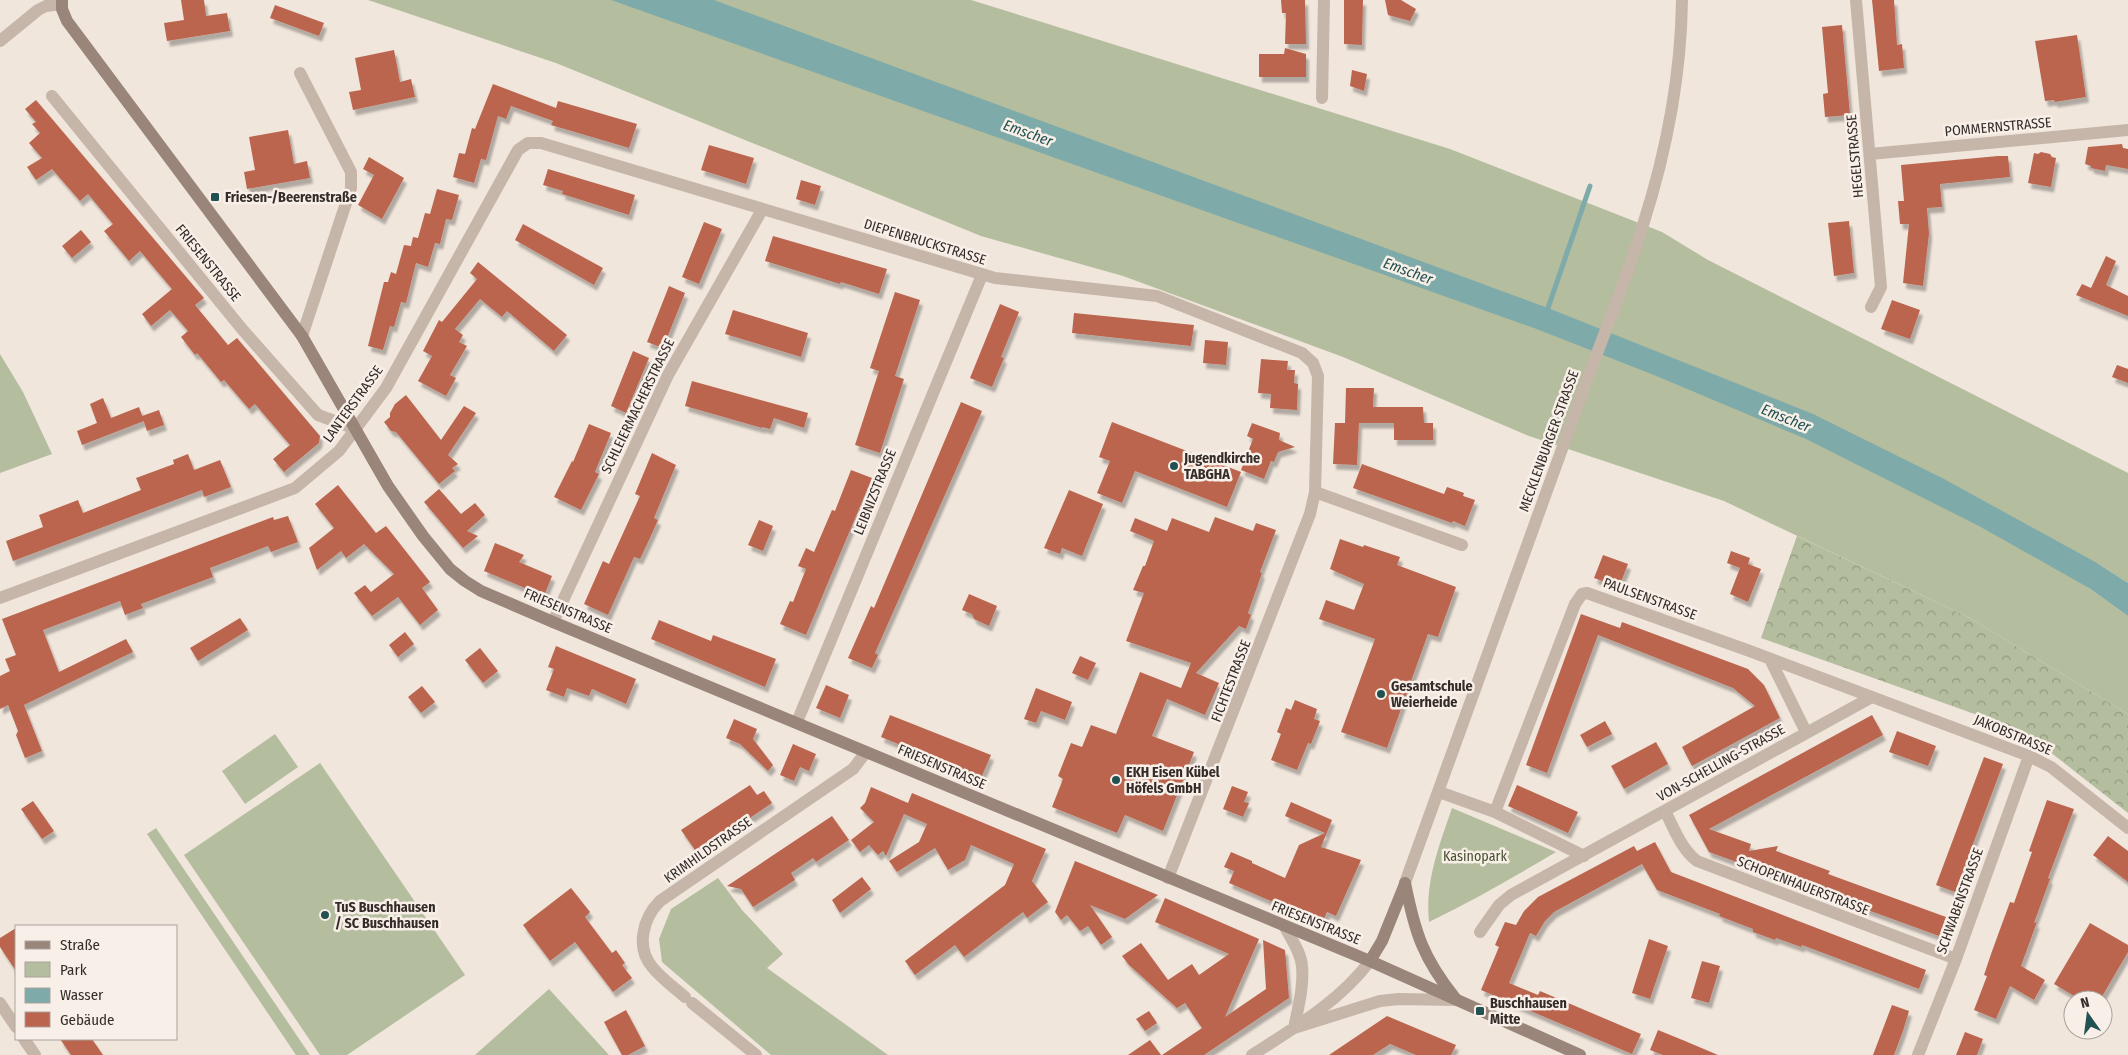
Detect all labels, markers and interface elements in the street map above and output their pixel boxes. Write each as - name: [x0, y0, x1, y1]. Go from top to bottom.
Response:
- street label: HEGELSTRASSE: [1843, 113, 1867, 199]
- street label: POMMERNSTRASSE: [1944, 114, 2052, 140]
- water label: Emscher: [1001, 116, 1056, 151]
- place label: Friesen-/Beerenstraße: [225, 189, 357, 206]
- marker: Friesen-/Beerenstraße: [209, 191, 221, 203]
- street label: DIEPENBRUCKSTRASSE: [862, 215, 989, 269]
- street label: FRIESENSTRASSE: [172, 221, 245, 305]
- water label: Emscher: [1381, 254, 1436, 289]
- street label: SCHLEIERMACHERSTRASSE: [598, 335, 678, 476]
- street label: LANTERSTRASSE: [319, 362, 387, 446]
- street label: MECKLENBURGER STRASSE: [1515, 367, 1583, 514]
- water label: Emscher: [1759, 400, 1814, 436]
- street label: LEIBNIZSTRASSE: [850, 446, 900, 537]
- place label: Jugendkirche TABGHA: [1183, 450, 1260, 483]
- marker: Jugendkirche TABGHA: [1168, 460, 1180, 472]
- street label: PAULSENSTRASSE: [1601, 574, 1700, 624]
- street label: FRIESENSTRASSE: [521, 585, 615, 637]
- street label: FICHTESTRASSE: [1208, 637, 1255, 725]
- place label: Gesamtschule Weierheide: [1391, 678, 1473, 711]
- marker: Gesamtschule Weierheide: [1375, 688, 1387, 700]
- street label: JAKOBSTRASSE: [1971, 711, 2055, 759]
- street label: VON-SCHELLING-STRASSE: [1654, 721, 1788, 805]
- street label: FRIESENSTRASSE: [895, 741, 989, 793]
- place label: EKH Eisen Kübel Höfels GmbH: [1126, 764, 1220, 797]
- marker: EKH Eisen Kübel Höfels GmbH: [1110, 774, 1122, 786]
- street label: KRIMHILDSTRASSE: [661, 813, 756, 887]
- street label: SCHWABENSTRASSE: [1933, 845, 1987, 956]
- park label: Kasinopark: [1443, 848, 1507, 865]
- street label: SCHOPENHAUERSTRASSE: [1735, 853, 1872, 919]
- street label: FRIESENSTRASSE: [1269, 897, 1363, 949]
- place label: TuS Buschhausen / SC Buschhausen: [335, 899, 439, 932]
- marker: TuS Buschhausen / SC Buschhausen: [319, 909, 331, 921]
- legend: [15, 925, 178, 1040]
- text: Straße: [60, 936, 100, 954]
- text: Park: [60, 961, 87, 979]
- text: Wasser: [60, 986, 104, 1004]
- north arrow: [2063, 990, 2113, 1040]
- text: N: [2079, 994, 2091, 1012]
- place label: Buschhausen Mitte: [1490, 995, 1567, 1028]
- marker: Buschhausen Mitte: [1474, 1005, 1486, 1017]
- text: Gebäude: [60, 1011, 115, 1029]

